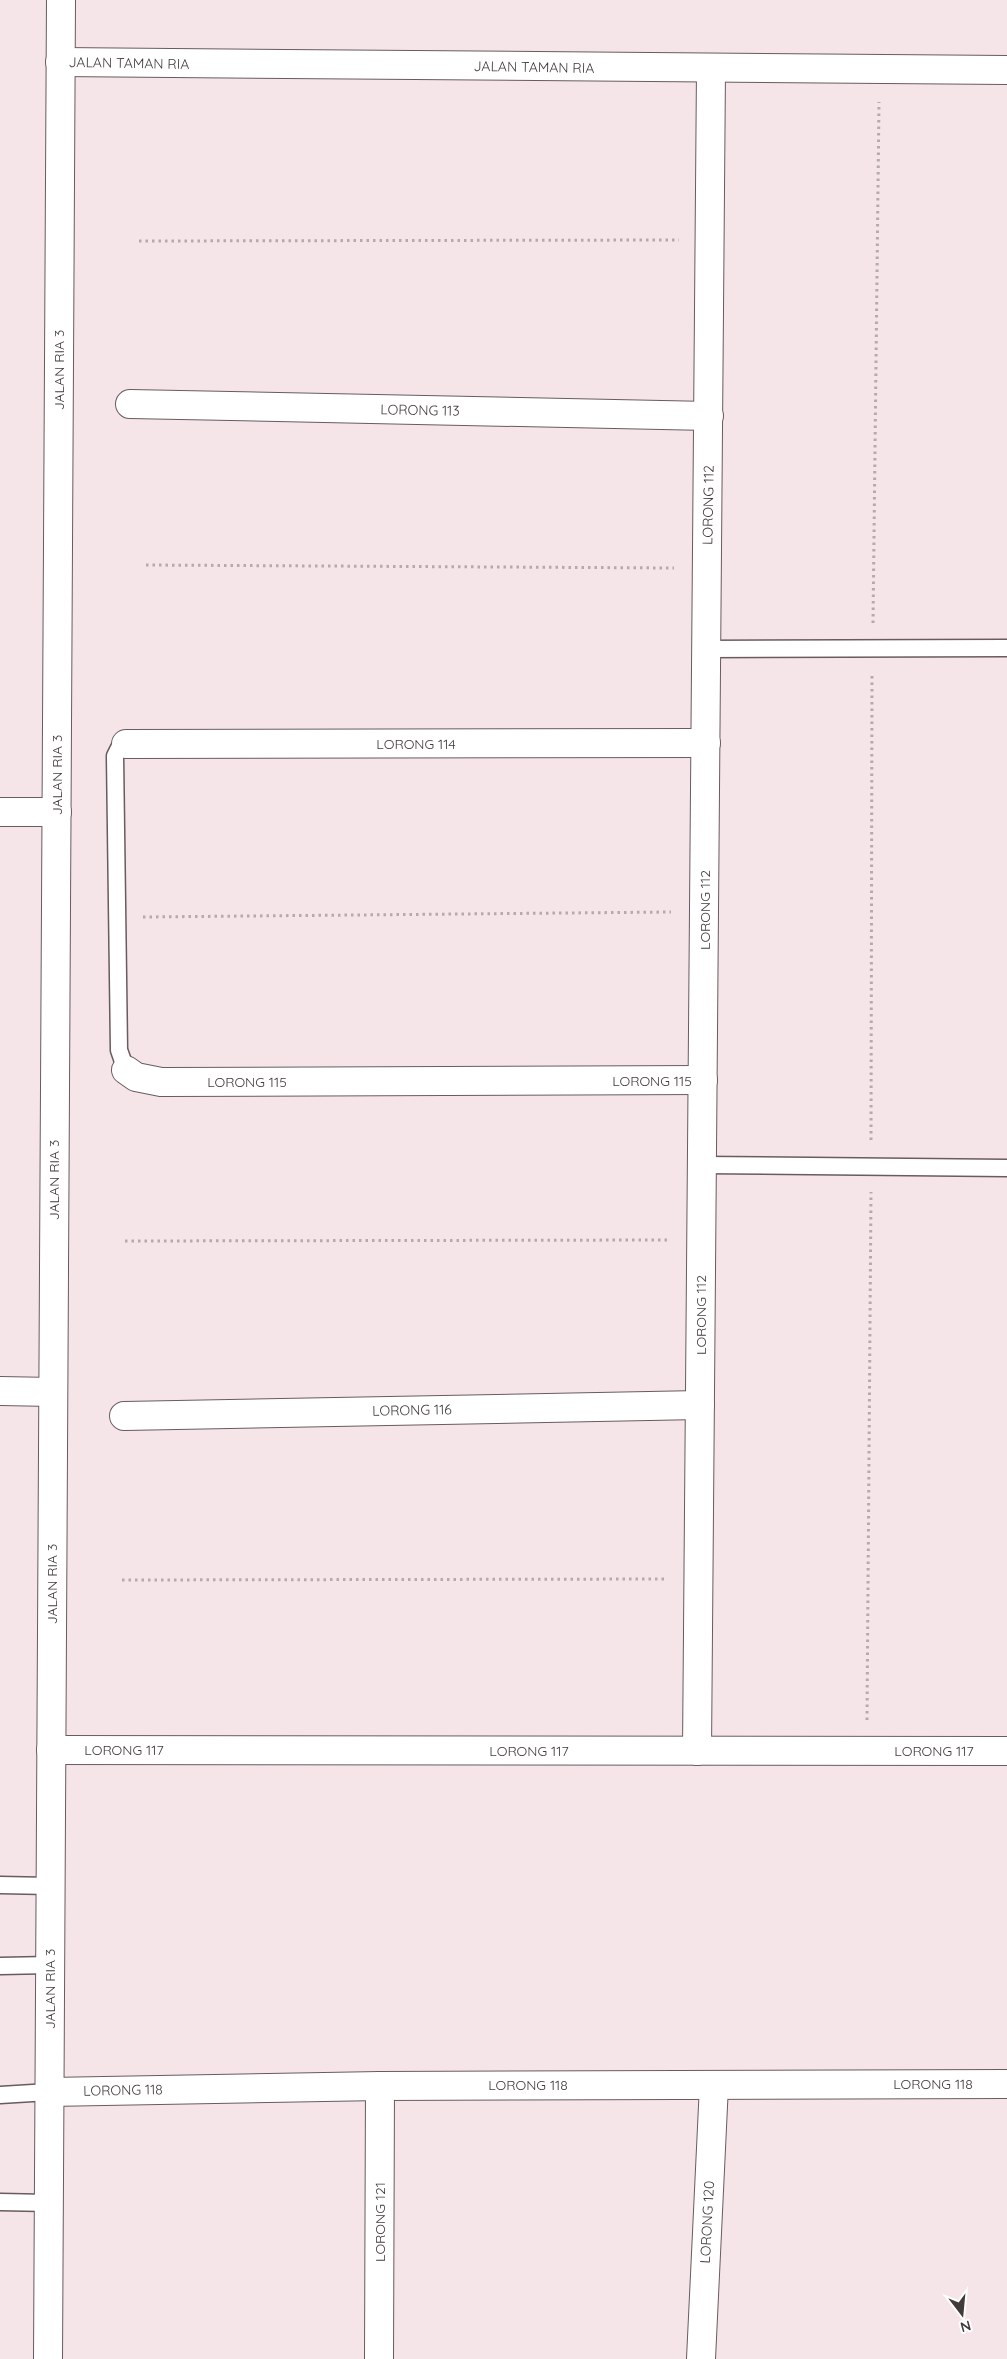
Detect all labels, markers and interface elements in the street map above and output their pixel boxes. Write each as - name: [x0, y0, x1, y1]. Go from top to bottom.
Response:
- street label: JALAN TAMAN RIA: [68, 53, 190, 73]
- street label: JALAN TAMAN RIA: [473, 57, 595, 77]
- street label: JALAN RIA 3: [50, 330, 68, 410]
- street label: LORONG 113: [380, 400, 460, 420]
- street label: LORONG 112: [698, 465, 718, 545]
- street label: JALAN RIA 3: [48, 735, 66, 815]
- street label: LORONG 114: [376, 735, 456, 753]
- street label: LORONG 112: [696, 870, 714, 950]
- street label: LORONG 115: [612, 1072, 692, 1090]
- street label: LORONG 115: [207, 1073, 287, 1091]
- street label: JALAN RIA 3: [45, 1140, 63, 1220]
- street label: LORONG 112: [692, 1275, 710, 1355]
- street label: LORONG 116: [372, 1400, 452, 1420]
- street label: JALAN RIA 3: [43, 1544, 61, 1624]
- street label: LORONG 117: [84, 1741, 164, 1759]
- street label: LORONG 117: [489, 1742, 569, 1760]
- street label: LORONG 117: [894, 1742, 974, 1760]
- street label: JALAN RIA 3: [41, 1949, 59, 2029]
- street label: LORONG 118: [893, 2075, 973, 2093]
- street label: LORONG 118: [488, 2076, 568, 2094]
- street label: LORONG 118: [83, 2080, 163, 2100]
- street label: LORONG 120: [696, 2180, 718, 2264]
- street label: LORONG 121: [371, 2182, 389, 2262]
- north arrow: [937, 2289, 987, 2339]
- text: N: [958, 2316, 973, 2337]

